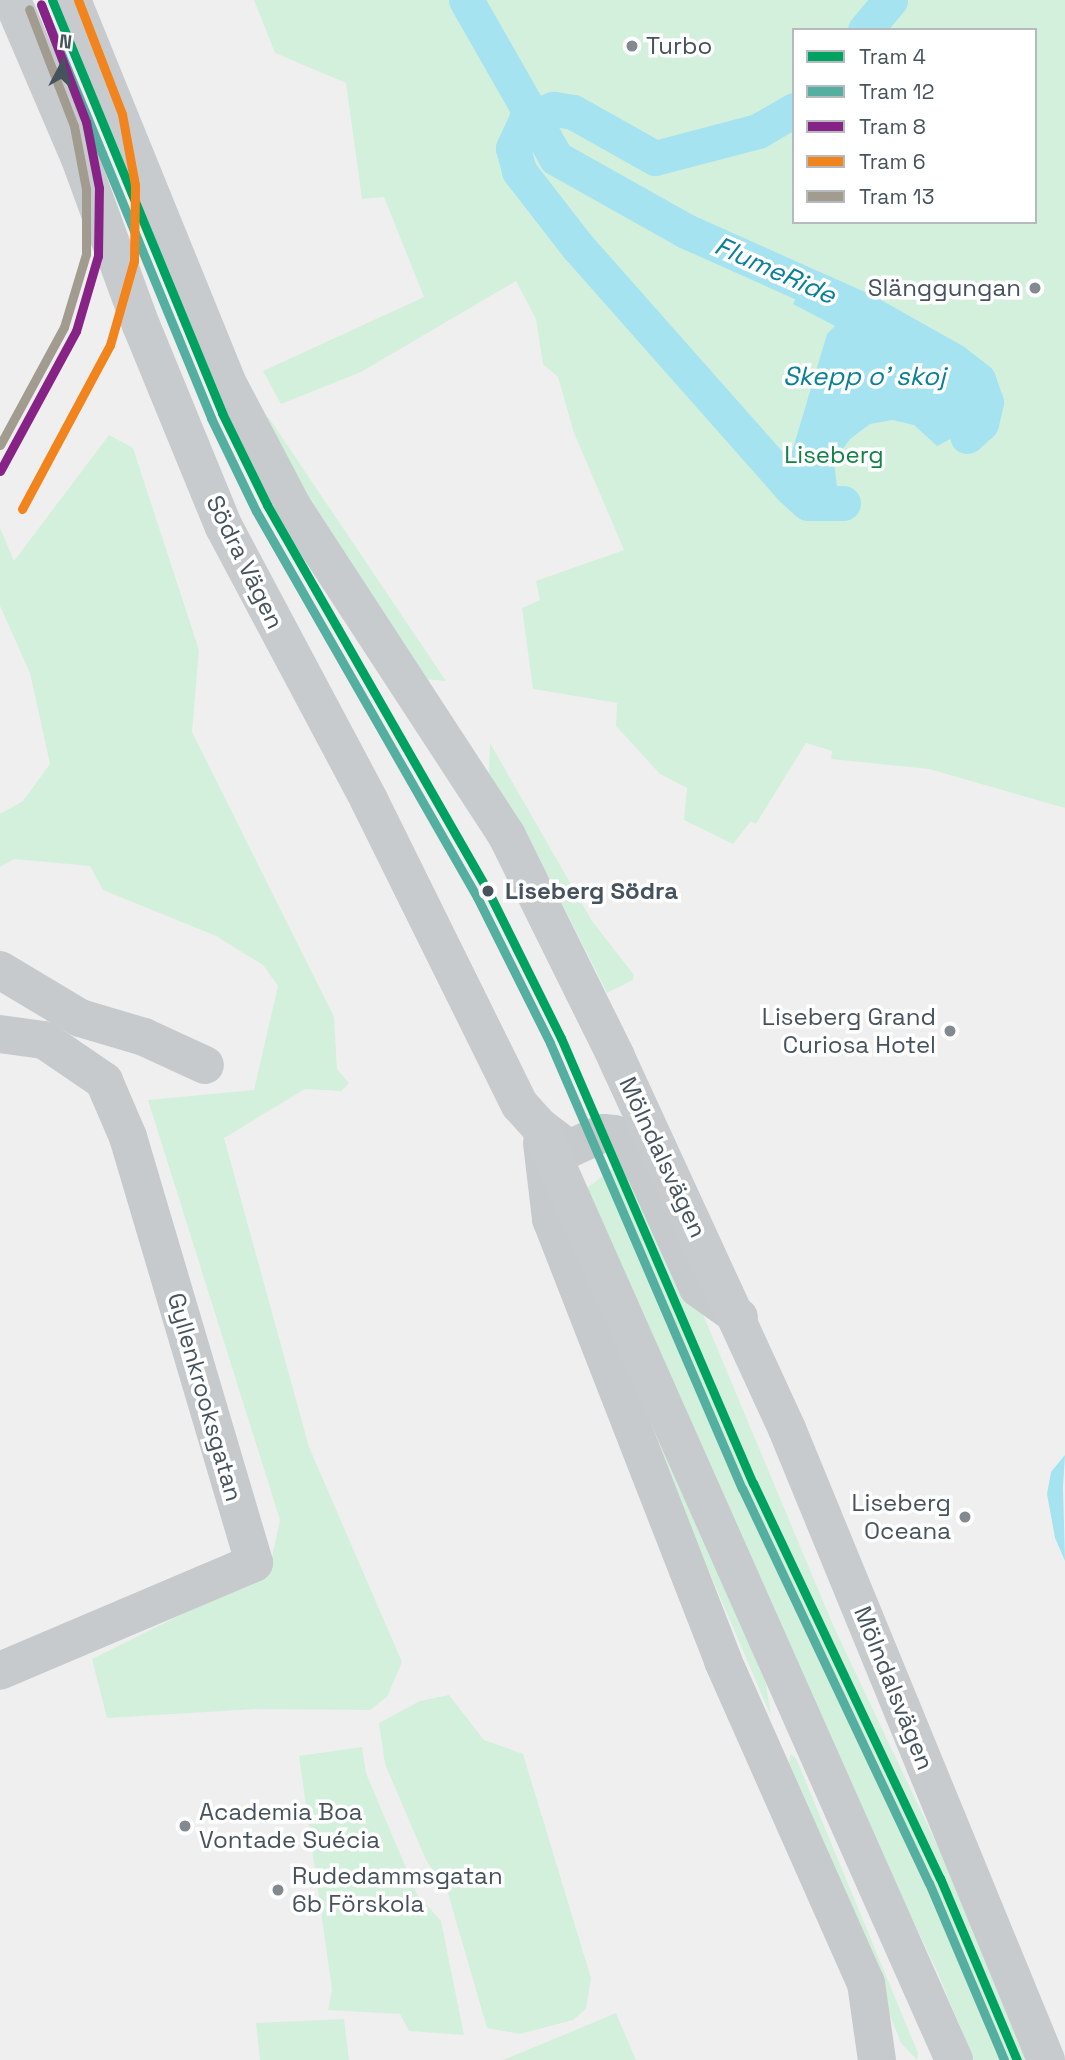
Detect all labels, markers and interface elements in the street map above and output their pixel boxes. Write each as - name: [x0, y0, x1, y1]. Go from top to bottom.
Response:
- north arrow: [28, 28, 98, 98]
- text: N: [58, 28, 73, 55]
- legend: [792, 28, 1037, 224]
- place label: Turbo: [646, 32, 712, 60]
- marker: Turbo: [624, 38, 640, 54]
- text: Tram 4: [859, 43, 926, 70]
- text: Tram 12: [859, 78, 934, 105]
- text: Tram 8: [859, 113, 926, 140]
- text: Tram 6: [859, 148, 926, 175]
- text: Tram 13: [859, 183, 934, 210]
- water label: FlumeRide: [710, 231, 840, 311]
- place label: Slänggungan: [868, 274, 1021, 302]
- marker: Slänggungan: [1027, 280, 1043, 296]
- water label: Skepp o' skoj: [783, 361, 945, 393]
- park label: Liseberg: [784, 441, 884, 469]
- street label: Södra Vägen: [200, 490, 290, 634]
- place label: Liseberg Södra: [505, 877, 678, 905]
- marker: Liseberg Södra: [477, 880, 499, 902]
- place label: Liseberg Grand Curiosa Hotel: [762, 1003, 936, 1059]
- marker: Liseberg Grand Curiosa Hotel: [942, 1023, 958, 1039]
- street label: Mölndalsvägen: [613, 1072, 713, 1242]
- street label: Gyllenkrooksgatan: [161, 1289, 249, 1505]
- place label: Liseberg Oceana: [851, 1489, 951, 1545]
- marker: Liseberg Oceana: [957, 1509, 973, 1525]
- street label: Mölndalsvägen: [848, 1602, 940, 1774]
- place label: Academia Boa Vontade Suécia: [199, 1798, 380, 1854]
- marker: Academia Boa Vontade Suécia: [177, 1818, 193, 1834]
- place label: Rudedammsgatan 6b Förskola: [292, 1862, 503, 1918]
- marker: Rudedammsgatan 6b Förskola: [270, 1882, 286, 1898]

